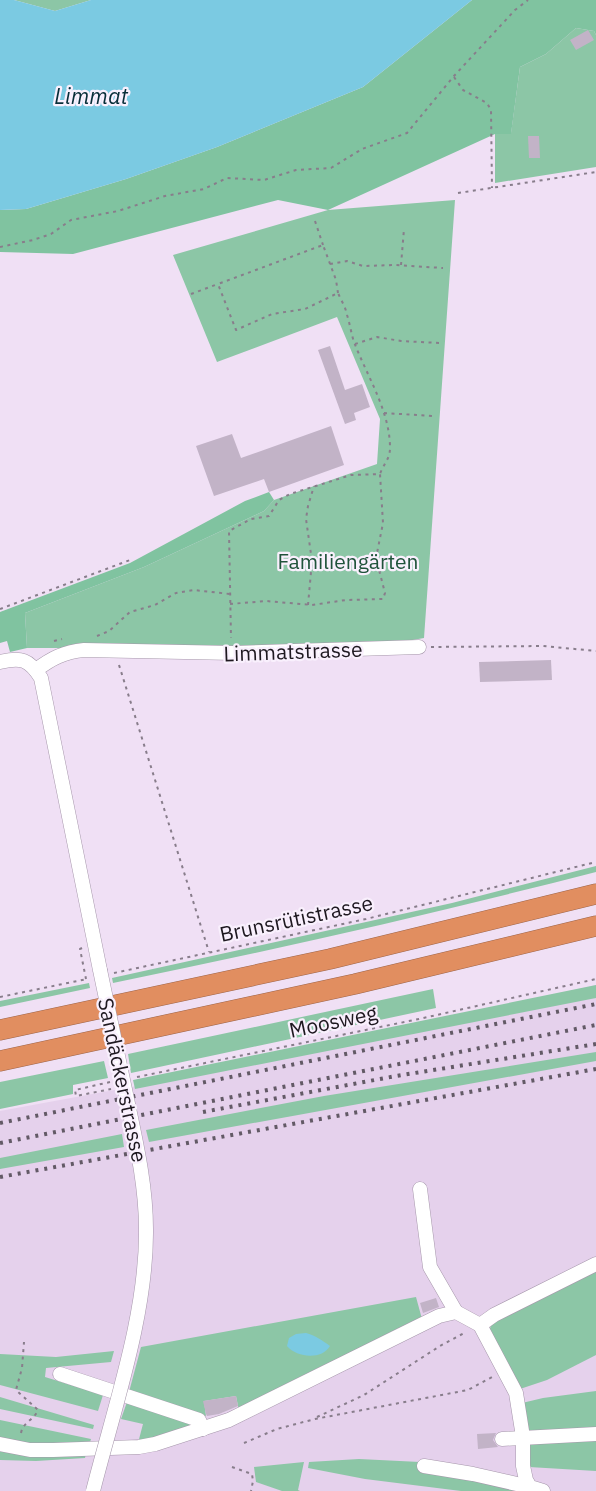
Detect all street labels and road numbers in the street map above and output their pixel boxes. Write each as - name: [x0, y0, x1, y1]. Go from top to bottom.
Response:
- street label: Limmatstrasse: [223, 635, 363, 667]
- street label: Brunsrütistrasse: [217, 888, 375, 948]
- street label: Sandäckerstrasse: [92, 995, 154, 1165]
- street label: Moosweg: [286, 998, 380, 1044]

